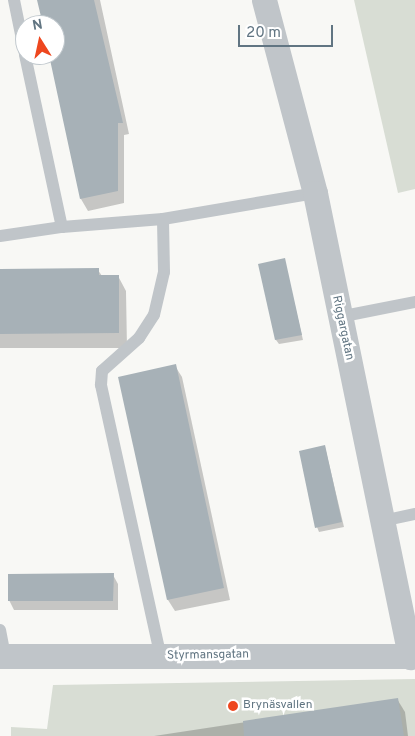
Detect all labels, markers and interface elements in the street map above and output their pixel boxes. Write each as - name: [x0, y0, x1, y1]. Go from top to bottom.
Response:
- north arrow: [15, 15, 65, 65]
- scale bar: [240, 15, 335, 47]
- text: N: [31, 16, 44, 35]
- text: 20 m: [246, 24, 281, 43]
- street label: Riggargatan: [328, 294, 356, 362]
- street label: Styrmansgatan: [167, 648, 249, 664]
- place label: Brynäsvallen: [243, 699, 312, 713]
- marker: Brynäsvallen: [227, 700, 239, 712]

